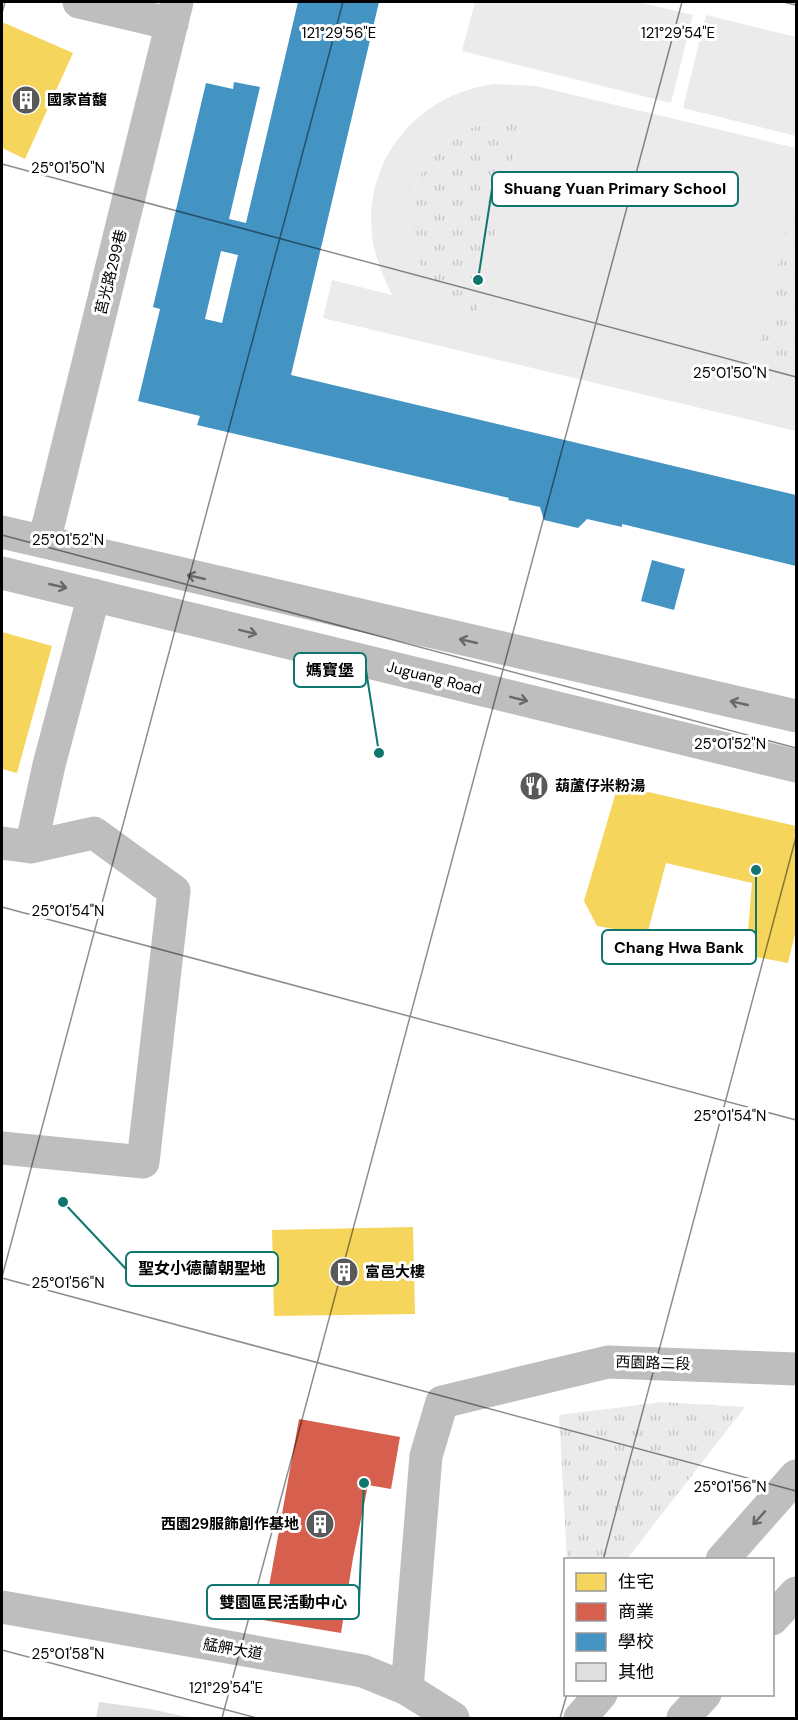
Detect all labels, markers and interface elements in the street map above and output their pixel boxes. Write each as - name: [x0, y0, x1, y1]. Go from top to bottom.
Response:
- text: 121°29'56"E: [302, 23, 376, 43]
- text: 121°29'54"E: [641, 23, 715, 43]
- building icon: 國家首馥: [10, 84, 42, 116]
- place label: 國家首馥: [47, 90, 107, 110]
- text: 25°01'50"N: [31, 158, 105, 178]
- callout: Shuang Yuan Primary School: [492, 172, 738, 206]
- text: Shuang Yuan Primary School: [504, 178, 726, 199]
- street label: 莒光路299巷: [91, 227, 131, 317]
- text: 25°01'50"N: [693, 363, 767, 383]
- text: 25°01'52"N: [32, 530, 104, 550]
- one-way arrow: [187, 571, 206, 583]
- one-way arrow: [49, 581, 68, 593]
- one-way arrow: [238, 627, 257, 639]
- one-way arrow: [458, 634, 477, 646]
- callout: 媽寶堡: [294, 653, 366, 687]
- street label: Juguang Road: [384, 657, 484, 699]
- text: 媽寶堡: [306, 660, 354, 681]
- one-way arrow: [509, 694, 528, 706]
- one-way arrow: [730, 697, 749, 709]
- text: 25°01'52"N: [694, 734, 766, 754]
- restaurant icon: 葫蘆仔米粉湯: [518, 770, 550, 802]
- place label: 葫蘆仔米粉湯: [555, 776, 645, 796]
- text: 25°01'54"N: [32, 901, 104, 921]
- callout: Chang Hwa Bank: [602, 930, 756, 964]
- text: Chang Hwa Bank: [614, 937, 745, 958]
- text: 25°01'54"N: [694, 1106, 766, 1126]
- callout: 聖女小德蘭朝聖地: [126, 1252, 278, 1286]
- building icon: 富邑大樓: [328, 1256, 360, 1288]
- text: 聖女小德蘭朝聖地: [138, 1258, 266, 1279]
- place label: 富邑大樓: [365, 1262, 425, 1282]
- text: 25°01'56"N: [31, 1273, 105, 1293]
- street label: 西園路二段: [615, 1352, 691, 1374]
- text: 25°01'56"N: [693, 1477, 767, 1497]
- building icon: 西園29服飾創作基地: [304, 1508, 336, 1540]
- one-way arrow: [752, 1510, 766, 1525]
- place label: 西園29服飾創作基地: [161, 1514, 299, 1534]
- legend: [564, 1558, 774, 1696]
- text: 住宅: [618, 1570, 654, 1594]
- callout: 雙園區民活動中心: [207, 1585, 359, 1619]
- text: 雙園區民活動中心: [219, 1592, 347, 1613]
- text: 商業: [618, 1600, 654, 1624]
- text: 學校: [618, 1630, 654, 1654]
- street label: 艋舺大道: [202, 1634, 264, 1664]
- text: 25°01'58"N: [32, 1644, 104, 1664]
- text: 其他: [618, 1660, 654, 1684]
- text: 121°29'54"E: [189, 1678, 263, 1698]

